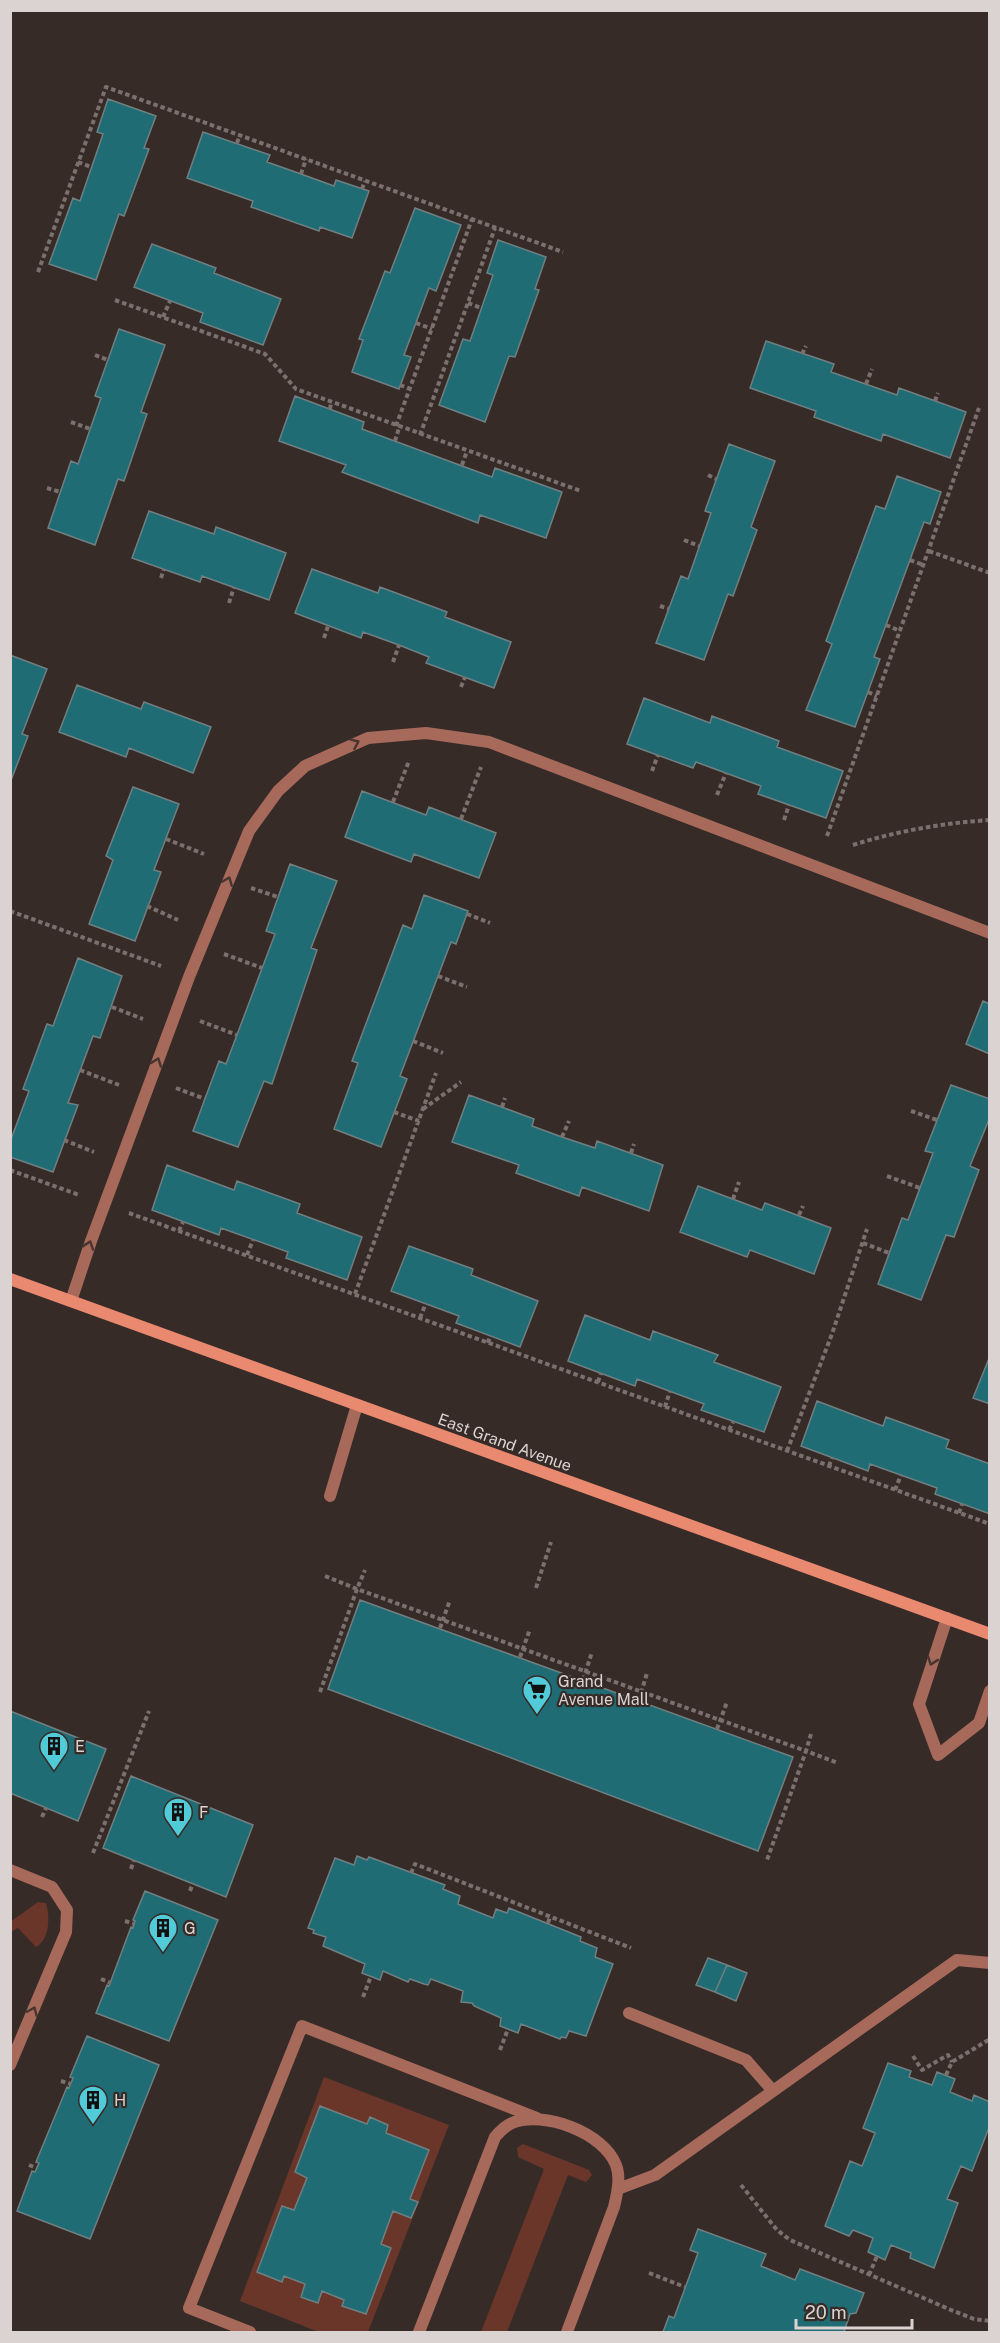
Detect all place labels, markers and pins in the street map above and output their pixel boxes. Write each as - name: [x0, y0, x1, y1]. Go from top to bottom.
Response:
- place label: Grand Avenue Mall: [558, 1672, 649, 1709]
- supermarket icon: Grand Avenue Mall: [521, 1674, 553, 1716]
- building icon: E: [38, 1730, 70, 1772]
- place label: E: [75, 1737, 85, 1756]
- building icon: F: [162, 1796, 194, 1838]
- place label: F: [199, 1803, 209, 1822]
- building icon: G: [147, 1912, 179, 1954]
- place label: G: [184, 1919, 196, 1938]
- building icon: H: [77, 2084, 109, 2126]
- place label: H: [114, 2091, 126, 2110]

